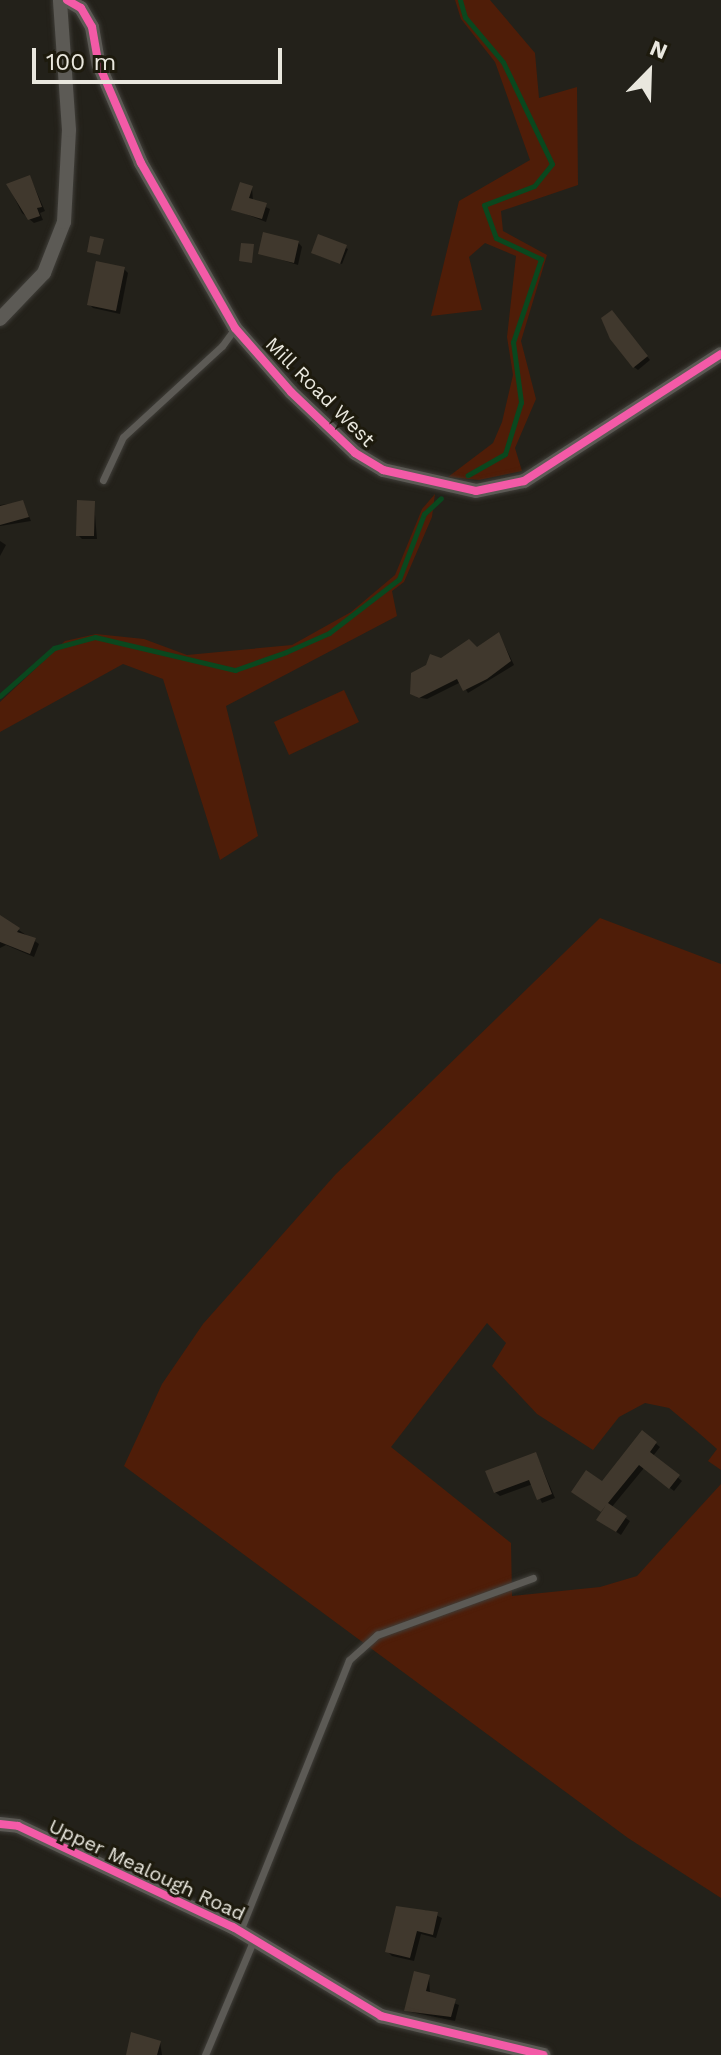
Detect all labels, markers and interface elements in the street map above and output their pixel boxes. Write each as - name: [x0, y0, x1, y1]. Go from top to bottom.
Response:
- scale bar: [36, 32, 286, 82]
- north arrow: [609, 32, 689, 112]
- text: N: [646, 35, 671, 64]
- text: 100 m: [46, 48, 116, 76]
- street label: Mill Road West: [260, 332, 380, 452]
- street label: Upper Mealough Road: [45, 1814, 249, 1926]

